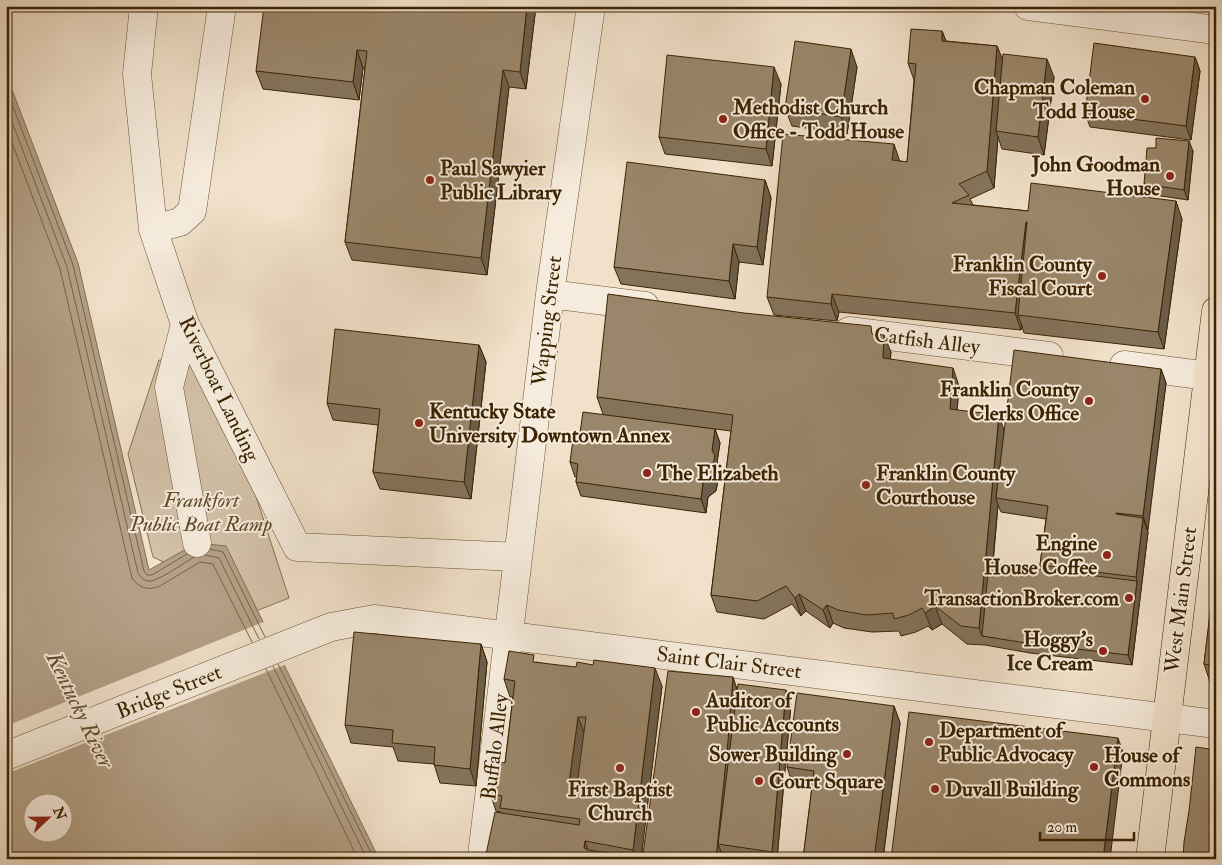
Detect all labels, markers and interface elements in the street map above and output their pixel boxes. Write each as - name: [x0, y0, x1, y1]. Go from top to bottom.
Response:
- place label: Chapman Coleman Todd House: [974, 74, 1135, 125]
- marker: Chapman Coleman Todd House: [1139, 93, 1151, 105]
- place label: Methodist Church Office - Todd House: [732, 94, 904, 145]
- marker: Methodist Church Office - Todd House: [717, 113, 729, 125]
- place label: John Goodman House: [1031, 151, 1160, 202]
- place label: Paul Sawyier Public Library: [440, 155, 562, 206]
- marker: John Goodman House: [1164, 170, 1176, 182]
- marker: Paul Sawyier Public Library: [424, 174, 436, 186]
- place label: Franklin County Fiscal Court: [953, 251, 1093, 302]
- street label: Wapping Street: [525, 254, 568, 389]
- marker: Franklin County Fiscal Court: [1096, 270, 1108, 282]
- street label: Riverboat Landing: [172, 312, 266, 467]
- street label: Catfish Alley: [872, 321, 982, 361]
- place label: Franklin County Clerks Office: [940, 376, 1080, 427]
- marker: Franklin County Clerks Office: [1083, 395, 1095, 407]
- place label: Kentucky State University Downtown Annex: [429, 398, 670, 449]
- marker: Kentucky State University Downtown Annex: [413, 417, 425, 429]
- place label: The Elizabeth: [656, 460, 779, 487]
- place label: Franklin County Courthouse: [876, 460, 1016, 511]
- marker: The Elizabeth: [641, 467, 653, 479]
- marker: Franklin County Courthouse: [860, 479, 872, 491]
- park label: Frankfort Public Boat Ramp: [129, 487, 272, 538]
- street label: West Main Street: [1159, 525, 1203, 676]
- place label: Engine House Coffee: [984, 530, 1097, 581]
- marker: Engine House Coffee: [1101, 549, 1113, 561]
- place label: TransactionBroker.com: [924, 585, 1120, 612]
- marker: TransactionBroker.com: [1123, 592, 1135, 604]
- place label: Hoggy's Ice Cream: [1006, 626, 1094, 677]
- street label: Saint Clair Street: [655, 641, 803, 685]
- marker: Hoggy's Ice Cream: [1097, 645, 1109, 657]
- water label: Kentucky River: [39, 646, 121, 774]
- street label: Bridge Street: [112, 659, 226, 725]
- place label: Auditor of Public Accounts: [705, 687, 839, 738]
- street label: Buffalo Alley: [475, 691, 515, 802]
- marker: Auditor of Public Accounts: [690, 706, 702, 718]
- place label: Department of Public Advocacy: [939, 717, 1074, 768]
- marker: Department of Public Advocacy: [923, 736, 935, 748]
- place label: Sower Building: [709, 741, 838, 768]
- place label: House of Commons: [1104, 742, 1190, 793]
- marker: Sower Building: [841, 748, 853, 760]
- marker: House of Commons: [1088, 761, 1100, 773]
- marker: First Baptist Church: [614, 762, 626, 774]
- place label: Court Square: [769, 768, 883, 795]
- marker: Court Square: [753, 775, 765, 787]
- place label: First Baptist Church: [568, 776, 672, 827]
- place label: Duvall Building: [945, 776, 1079, 803]
- marker: Duvall Building: [929, 783, 941, 795]
- north arrow: [22, 792, 72, 842]
- text: N: [49, 803, 70, 823]
- scale bar: [1040, 810, 1133, 842]
- text: 20 m: [1047, 818, 1077, 837]

